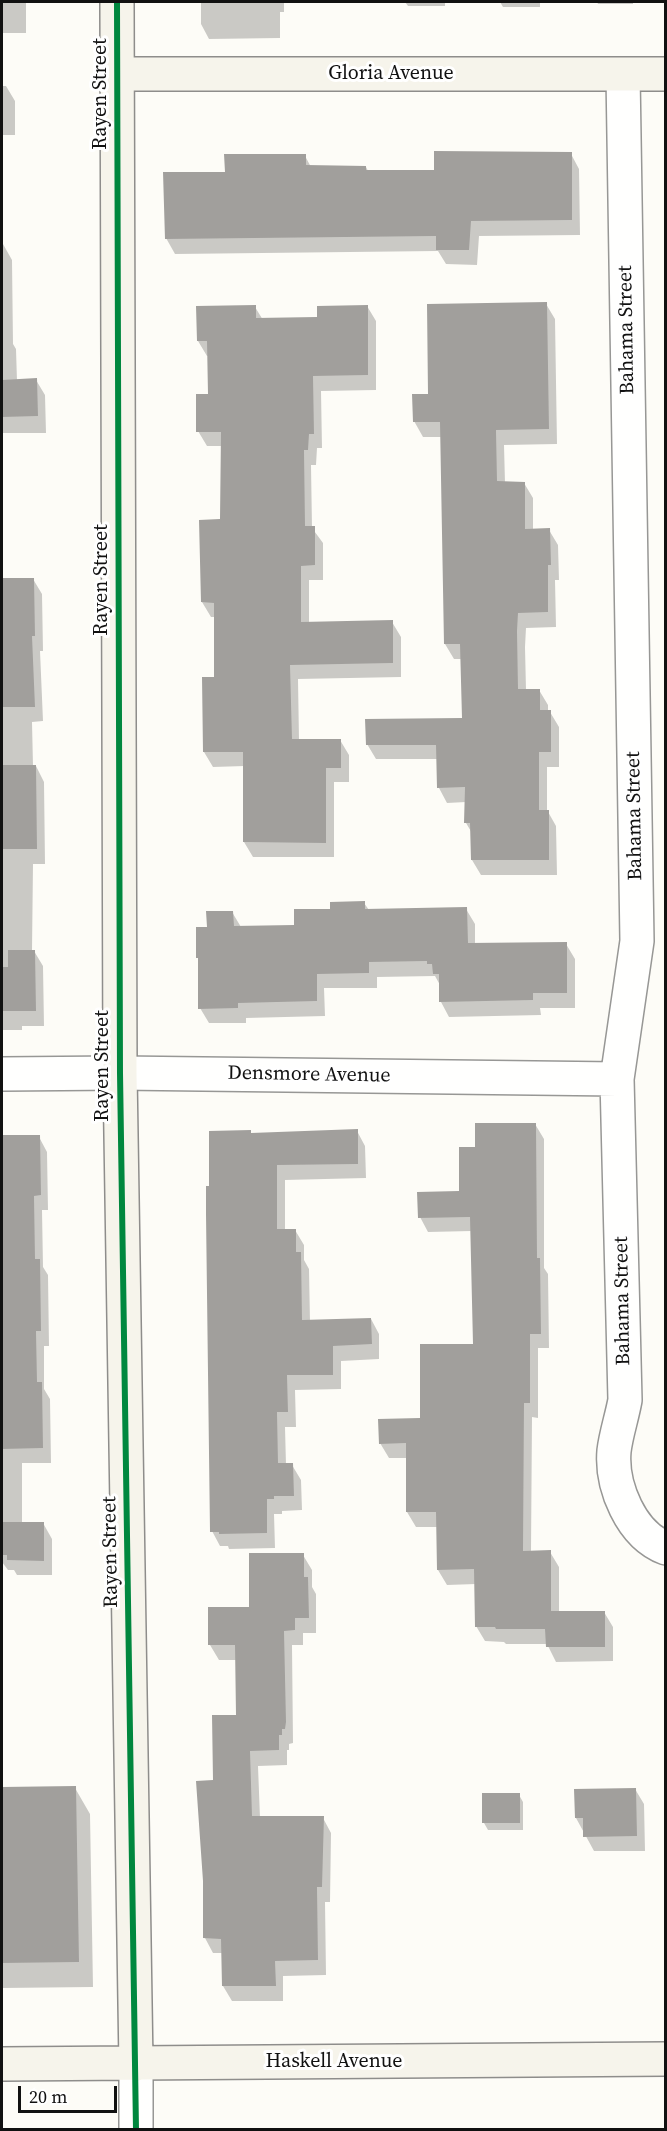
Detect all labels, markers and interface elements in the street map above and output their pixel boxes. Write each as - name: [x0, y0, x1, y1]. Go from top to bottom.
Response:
- street label: Rayen Street: [89, 38, 113, 150]
- street label: Gloria Avenue: [328, 62, 454, 86]
- street label: Bahama Street: [614, 265, 640, 395]
- street label: Rayen Street: [90, 524, 114, 636]
- street label: Bahama Street: [622, 751, 648, 881]
- street label: Rayen Street: [91, 1010, 115, 1122]
- street label: Densmore Avenue: [227, 1062, 391, 1088]
- street label: Bahama Street: [610, 1236, 636, 1366]
- street label: Rayen Street: [98, 1496, 124, 1608]
- street label: Haskell Avenue: [266, 2050, 402, 2074]
- scale bar: [21, 2074, 120, 2112]
- text: 20 m: [29, 2084, 67, 2109]

